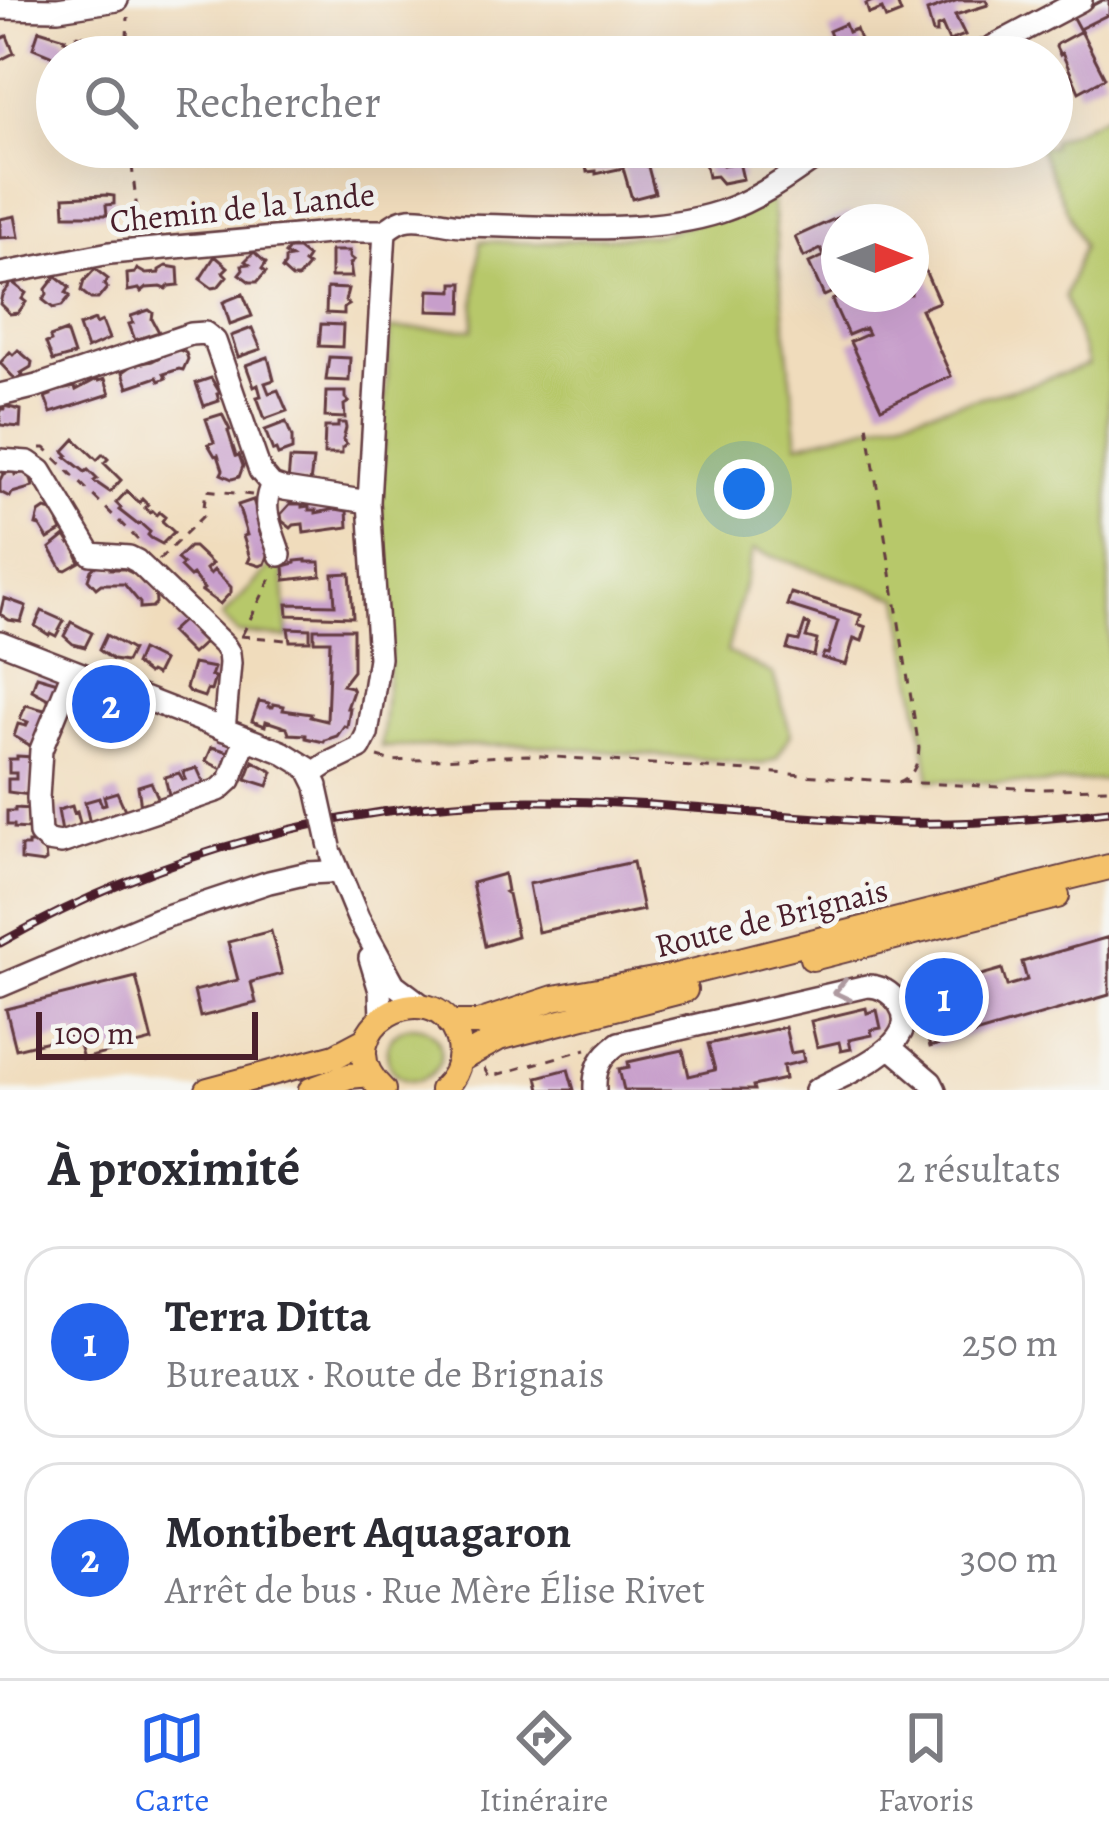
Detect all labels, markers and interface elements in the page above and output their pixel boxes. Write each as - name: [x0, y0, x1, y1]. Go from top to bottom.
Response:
- search box: [36, 36, 1073, 168]
- icon: search: [78, 69, 144, 135]
- text: Rechercher: [174, 71, 381, 133]
- street label: Chemin de la Lande: [107, 171, 377, 244]
- north arrow: [821, 204, 929, 312]
- your location: [714, 459, 774, 519]
- pin: 2: [72, 659, 150, 749]
- street label: Route de Brignais: [650, 867, 892, 968]
- pin: 1: [905, 952, 983, 1042]
- one-way arrow: [832, 978, 852, 1003]
- scale bar: [36, 1006, 258, 1059]
- text: 100 m: [54, 1010, 134, 1055]
- text: À proximité: [48, 1133, 300, 1203]
- text: 2 résultats: [897, 1142, 1061, 1195]
- text: Terra Ditta: [165, 1285, 371, 1347]
- text: 1: [83, 1316, 97, 1369]
- text: 250 m: [962, 1316, 1058, 1369]
- text: Bureaux · Route de Brignais: [165, 1347, 604, 1400]
- text: Montibert Aquagaron: [165, 1501, 571, 1563]
- text: 2: [81, 1532, 99, 1585]
- text: 300 m: [960, 1532, 1058, 1585]
- text: Arrêt de bus · Rue Mère Élise Rivet: [165, 1563, 705, 1616]
- tab: Carte: [135, 1705, 209, 1822]
- tab: Itinéraire: [479, 1705, 608, 1822]
- tab: Favoris: [878, 1705, 974, 1822]

